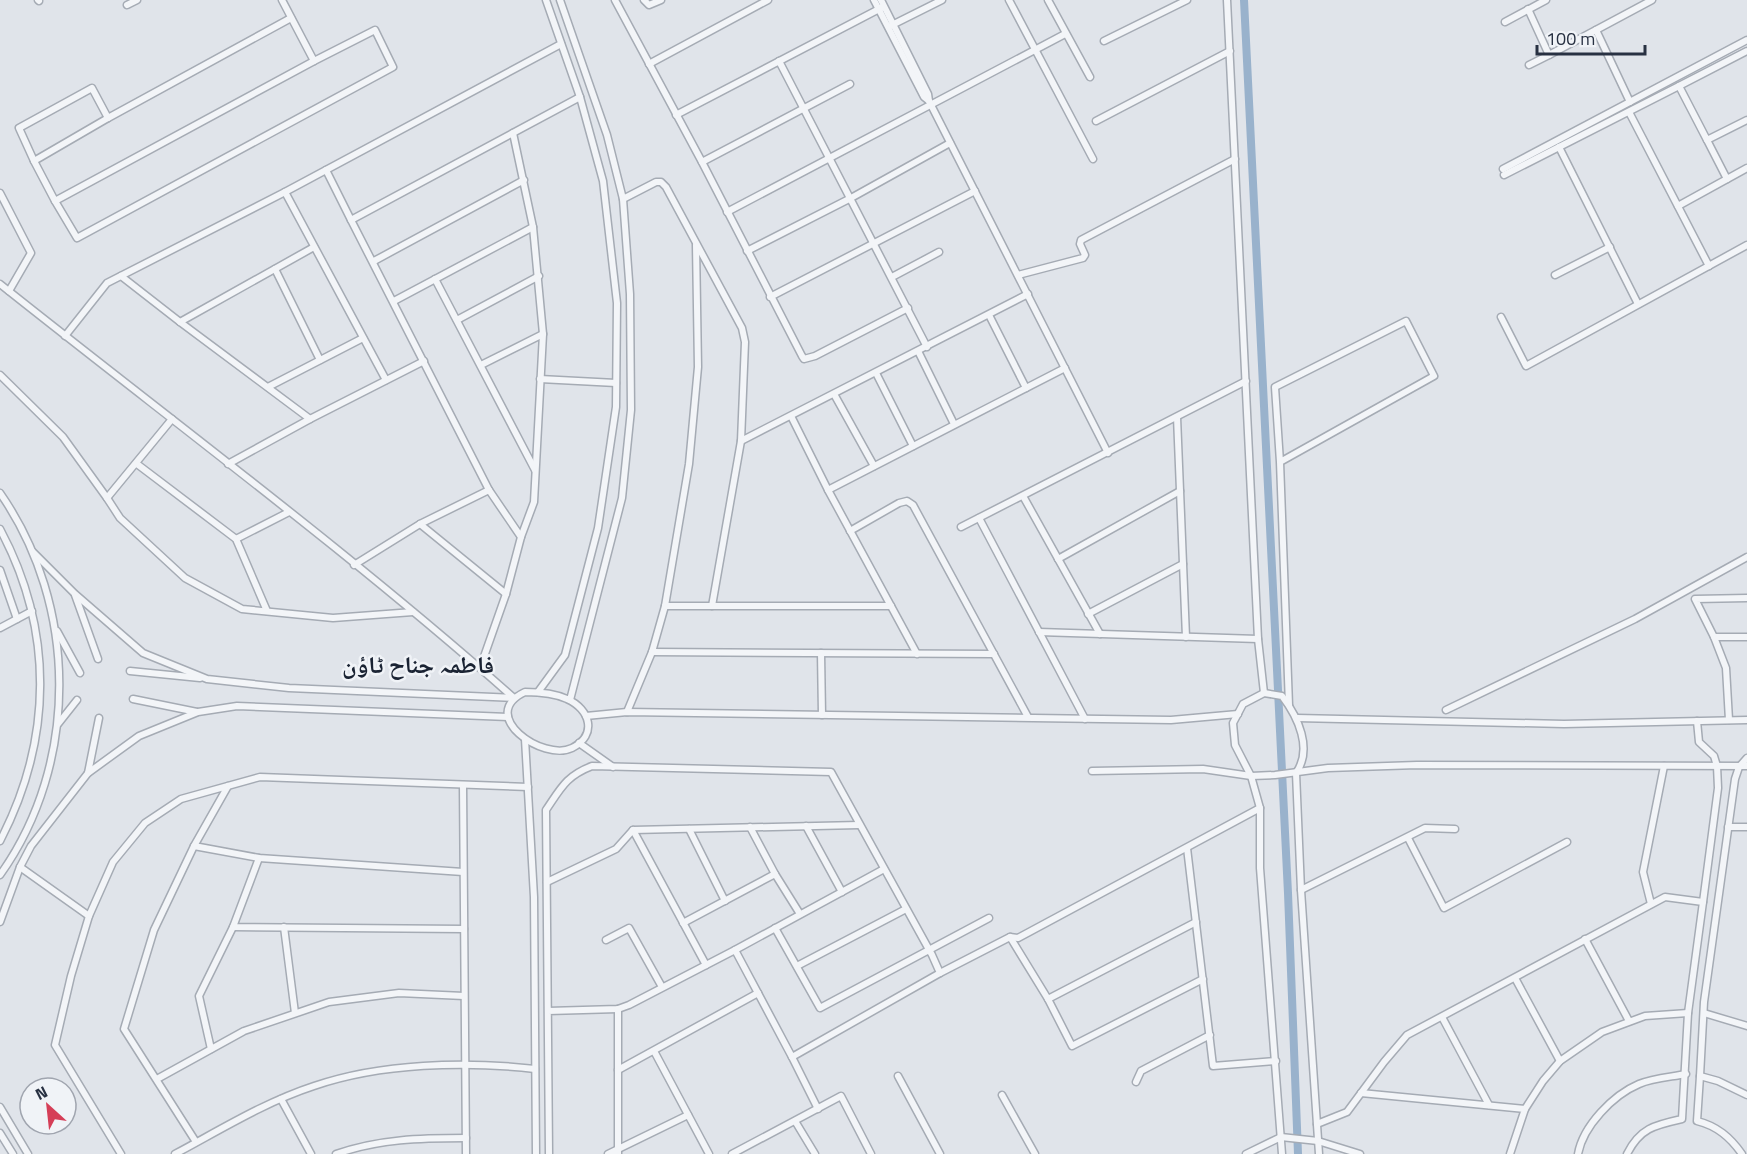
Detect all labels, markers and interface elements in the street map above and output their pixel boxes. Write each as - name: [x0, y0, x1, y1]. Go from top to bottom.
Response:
- scale bar: [1537, 18, 1645, 56]
- text: 100 m: [1546, 25, 1595, 52]
- district label: فاطمہ جناح ٹاؤن: [342, 646, 494, 682]
- north arrow: [18, 1076, 78, 1136]
- text: N: [31, 1079, 52, 1106]

